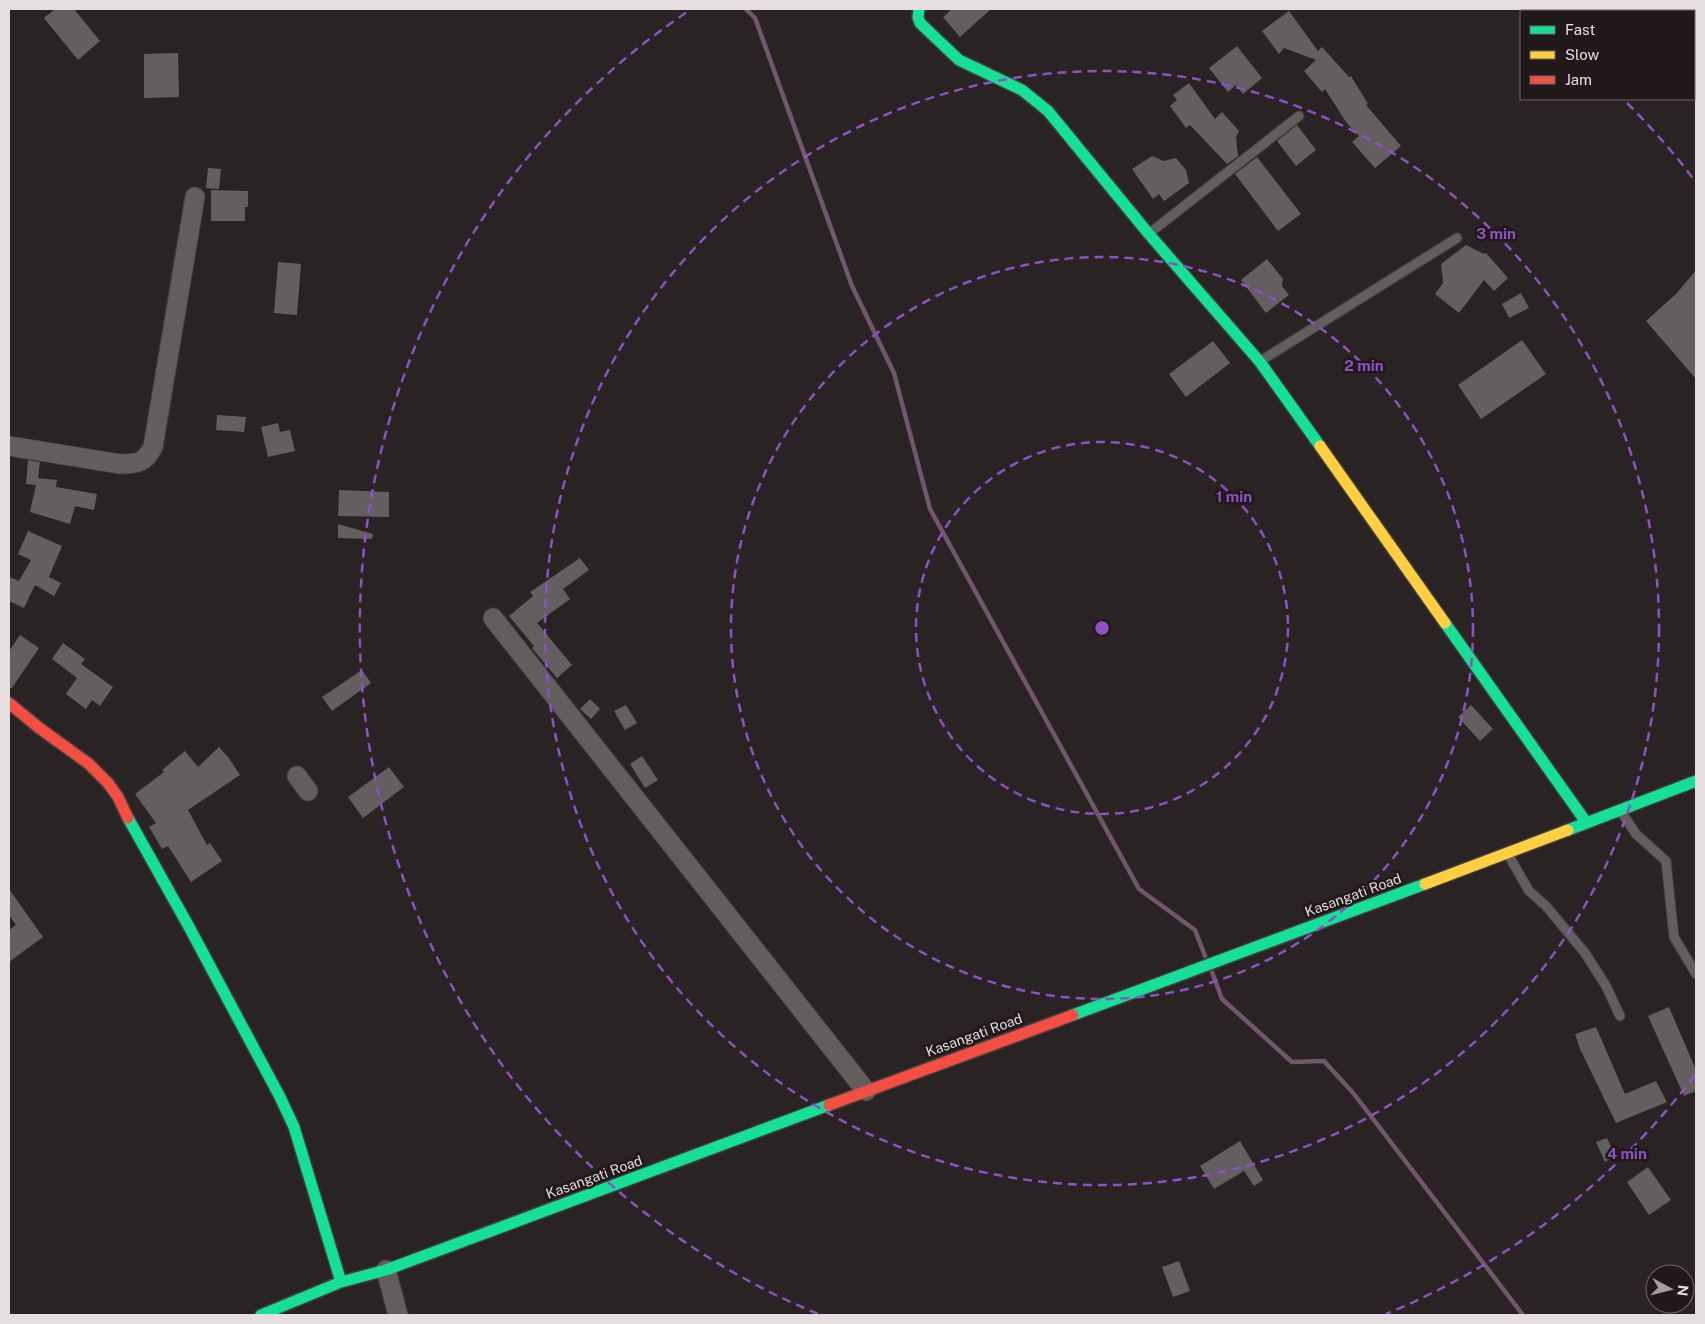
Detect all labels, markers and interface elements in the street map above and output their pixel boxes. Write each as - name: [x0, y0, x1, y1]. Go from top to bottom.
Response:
- legend: [1520, 10, 1695, 100]
- text: Fast: [1565, 21, 1595, 38]
- text: Slow: [1565, 46, 1600, 63]
- text: Jam: [1565, 71, 1592, 88]
- text: 3 min: [1476, 225, 1516, 242]
- text: 2 min: [1344, 357, 1384, 374]
- text: 1 min: [1216, 488, 1252, 505]
- centre of rings: [1093, 619, 1111, 637]
- street label: Kasangati Road: [1303, 870, 1403, 920]
- street label: Kasangati Road: [924, 1010, 1024, 1060]
- text: 4 min: [1607, 1145, 1647, 1162]
- street label: Kasangati Road: [544, 1152, 644, 1202]
- north arrow: [1645, 1264, 1695, 1314]
- text: N: [1674, 1284, 1692, 1297]

